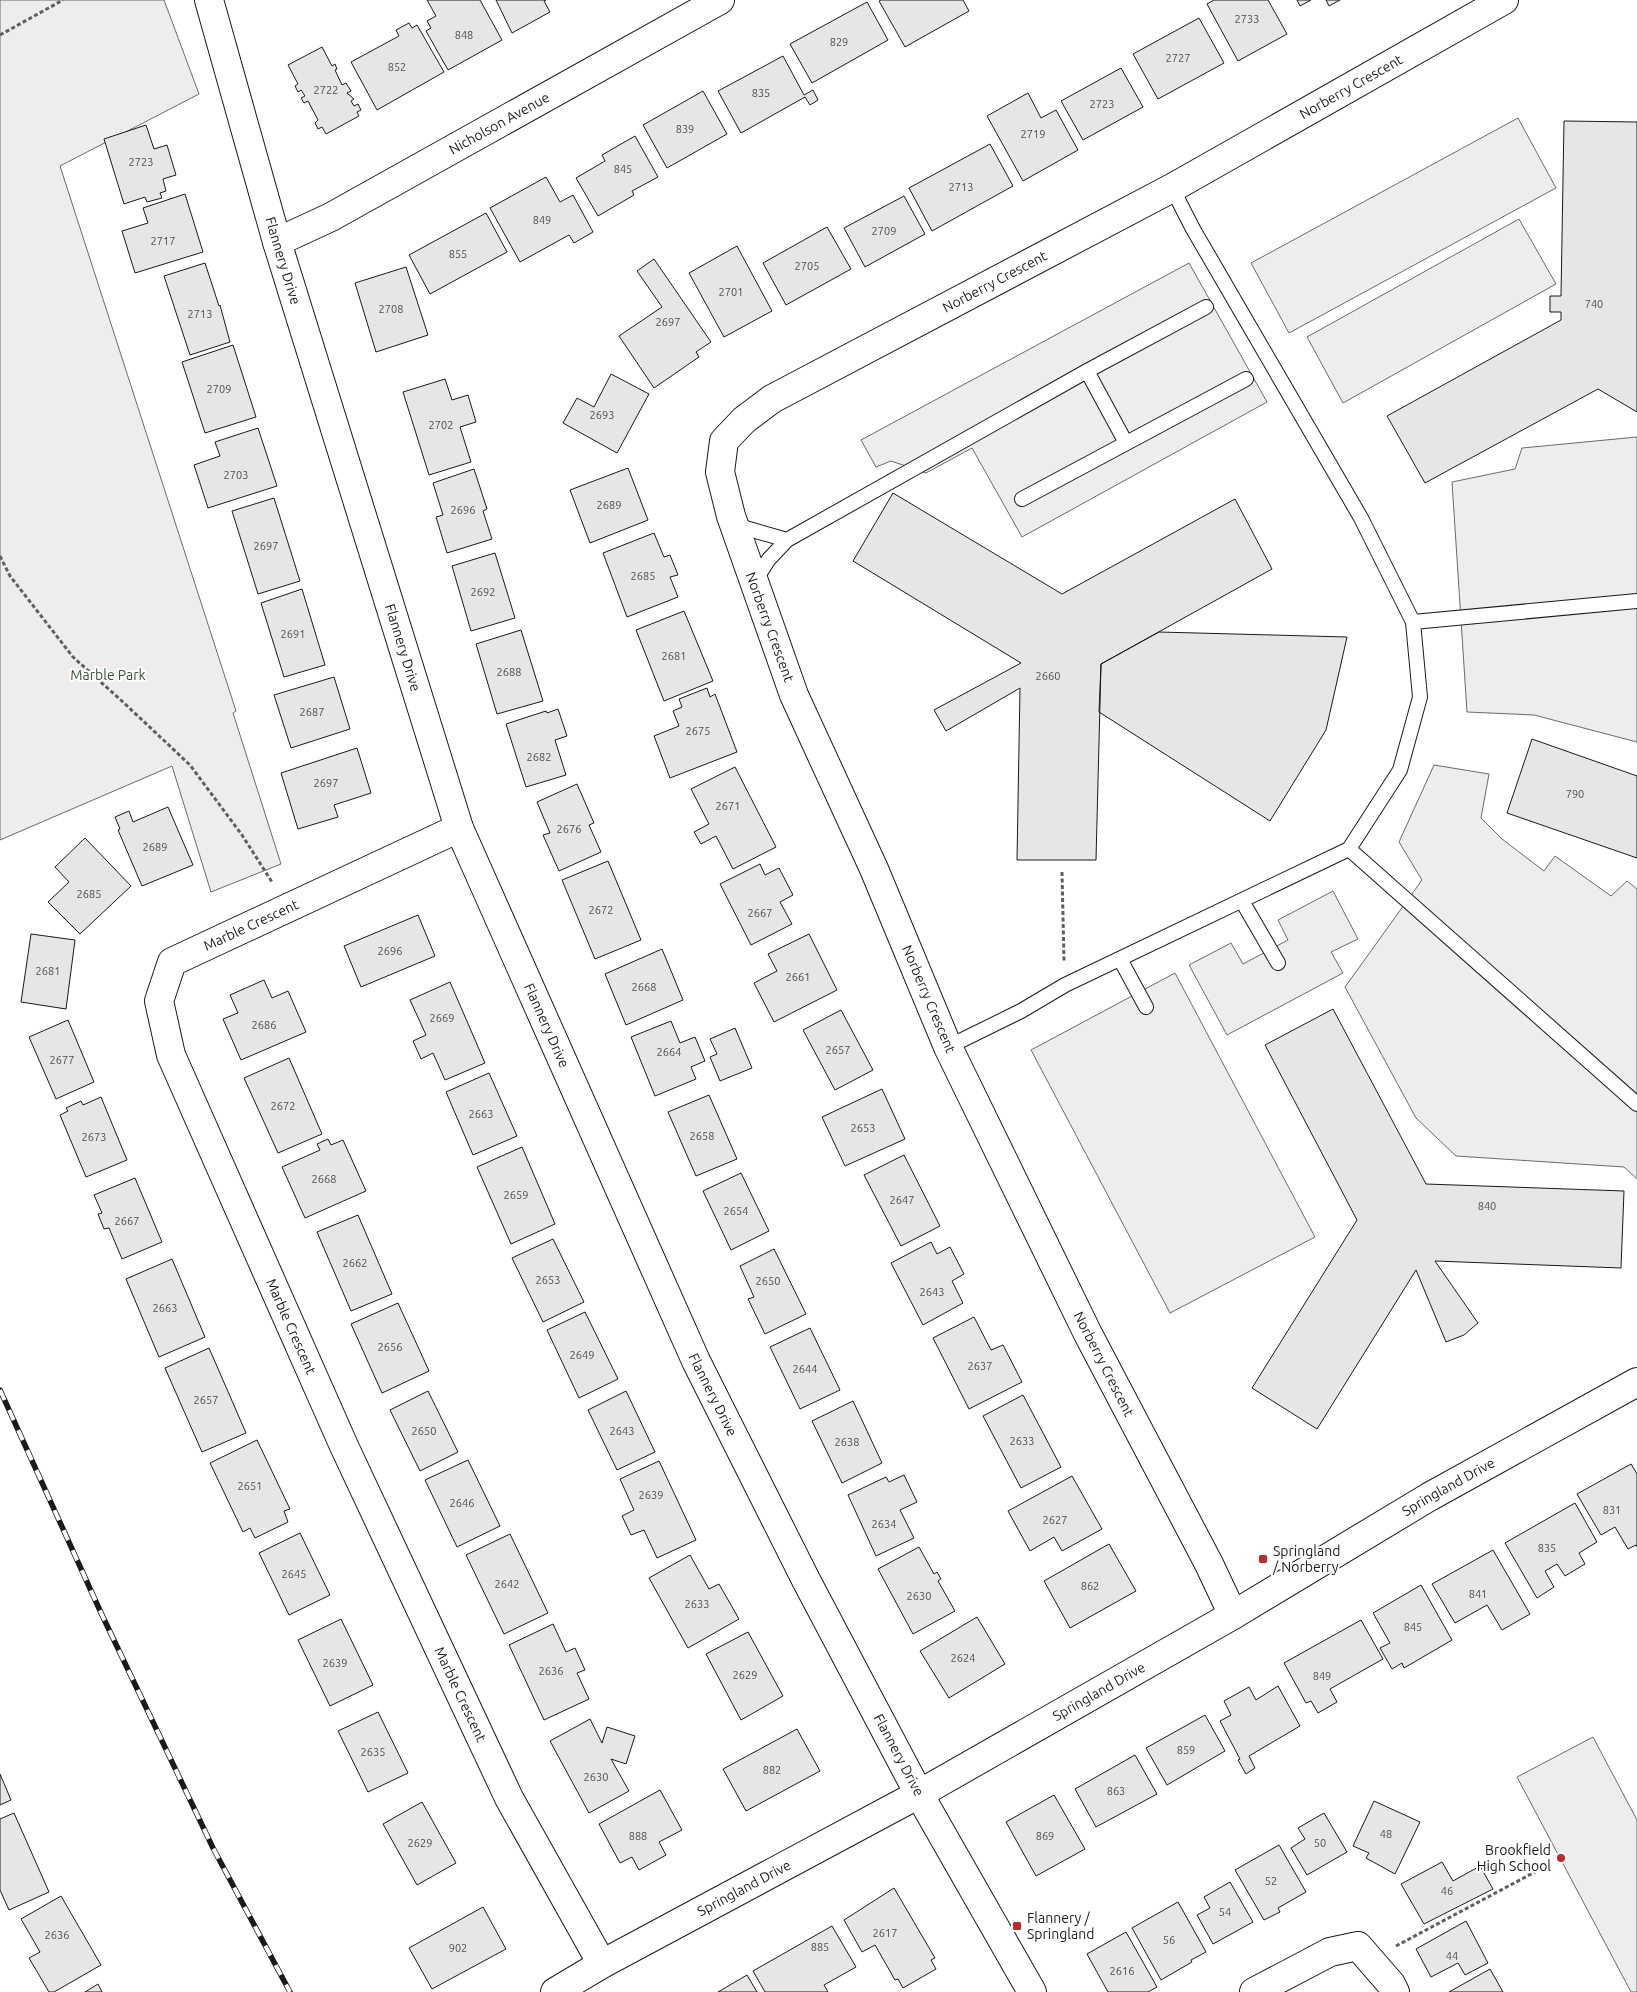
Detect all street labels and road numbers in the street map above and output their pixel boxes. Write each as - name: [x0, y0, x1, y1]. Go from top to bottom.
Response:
- street label: Norberry Crescent: [1297, 51, 1406, 122]
- street label: Nicholson Avenue: [446, 89, 552, 158]
- street label: Flannery Drive: [262, 215, 304, 306]
- street label: Norberry Crescent: [940, 247, 1050, 316]
- street label: Norberry Crescent: [743, 570, 797, 685]
- street label: Flannery Drive: [382, 602, 424, 693]
- street label: Marble Crescent: [201, 896, 301, 954]
- street label: Norberry Crescent: [899, 943, 959, 1056]
- street label: Flannery Drive: [521, 981, 573, 1070]
- street label: Marble Crescent: [263, 1276, 319, 1377]
- street label: Norberry Crescent: [1071, 1309, 1138, 1420]
- street label: Flannery Drive: [686, 1351, 740, 1439]
- street label: Springland Drive: [1399, 1454, 1497, 1519]
- street label: Marble Crescent: [431, 1644, 490, 1745]
- street label: Springland Drive: [1050, 1659, 1148, 1724]
- street label: Flannery Drive: [871, 1711, 927, 1799]
- street label: Springland Drive: [694, 1857, 794, 1919]

